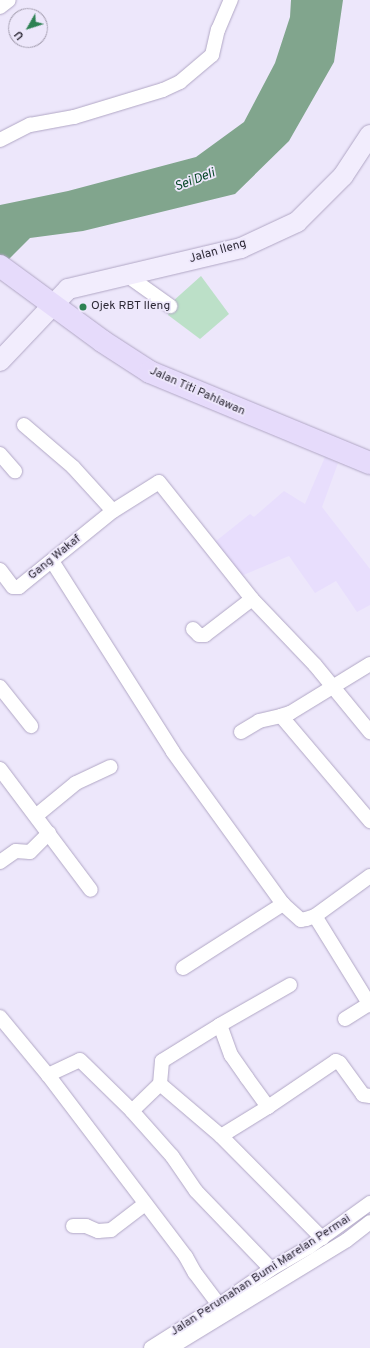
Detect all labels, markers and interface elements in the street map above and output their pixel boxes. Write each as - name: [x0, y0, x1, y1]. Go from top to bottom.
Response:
- north arrow: [8, 8, 48, 48]
- text: U: [12, 27, 27, 42]
- water label: Sei Deli: [173, 166, 217, 196]
- street label: Jalan Ileng: [188, 237, 248, 267]
- place label: Ojek RBT Ileng: [91, 300, 171, 314]
- marker: Ojek RBT Ileng: [78, 302, 88, 312]
- street label: Jalan Titi Pahlawan: [147, 364, 247, 420]
- street label: Gang Wakaf: [26, 532, 84, 584]
- street label: Jalan Perumahan Bumi Marelan Permai: [168, 1212, 354, 1340]

